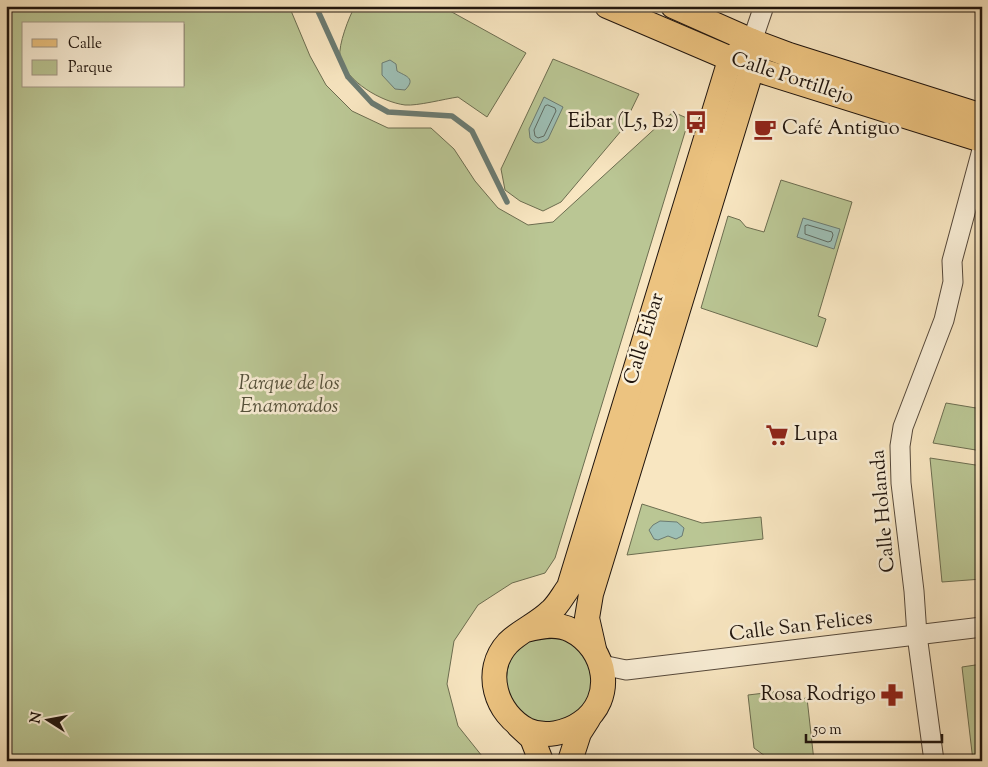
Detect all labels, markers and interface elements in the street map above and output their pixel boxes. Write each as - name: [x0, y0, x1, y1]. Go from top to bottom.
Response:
- legend: [22, 22, 185, 88]
- text: Calle: [68, 34, 102, 55]
- street label: Calle Portillejo: [727, 45, 857, 113]
- text: Parque: [68, 58, 112, 79]
- place label: Eibar (L5, B2): [568, 108, 679, 137]
- bus stop icon: Eibar (L5, B2): [683, 109, 709, 135]
- place label: Café Antiguo: [782, 115, 900, 144]
- cafe icon: Café Antiguo: [752, 116, 778, 142]
- street label: Calle Eibar: [617, 289, 673, 388]
- park label: Parque de los Enamorados: [238, 370, 340, 422]
- place label: Lupa: [794, 421, 838, 450]
- supermarket icon: Lupa: [764, 422, 790, 448]
- street label: Calle Holanda: [864, 448, 904, 574]
- street label: Calle San Felices: [728, 604, 874, 650]
- place label: Rosa Rodrigo: [760, 681, 876, 710]
- pharmacy icon: Rosa Rodrigo: [879, 682, 905, 708]
- north arrow: [22, 694, 72, 744]
- text: N: [26, 711, 48, 725]
- scale bar: [806, 712, 942, 744]
- text: 50 m: [812, 720, 842, 741]

